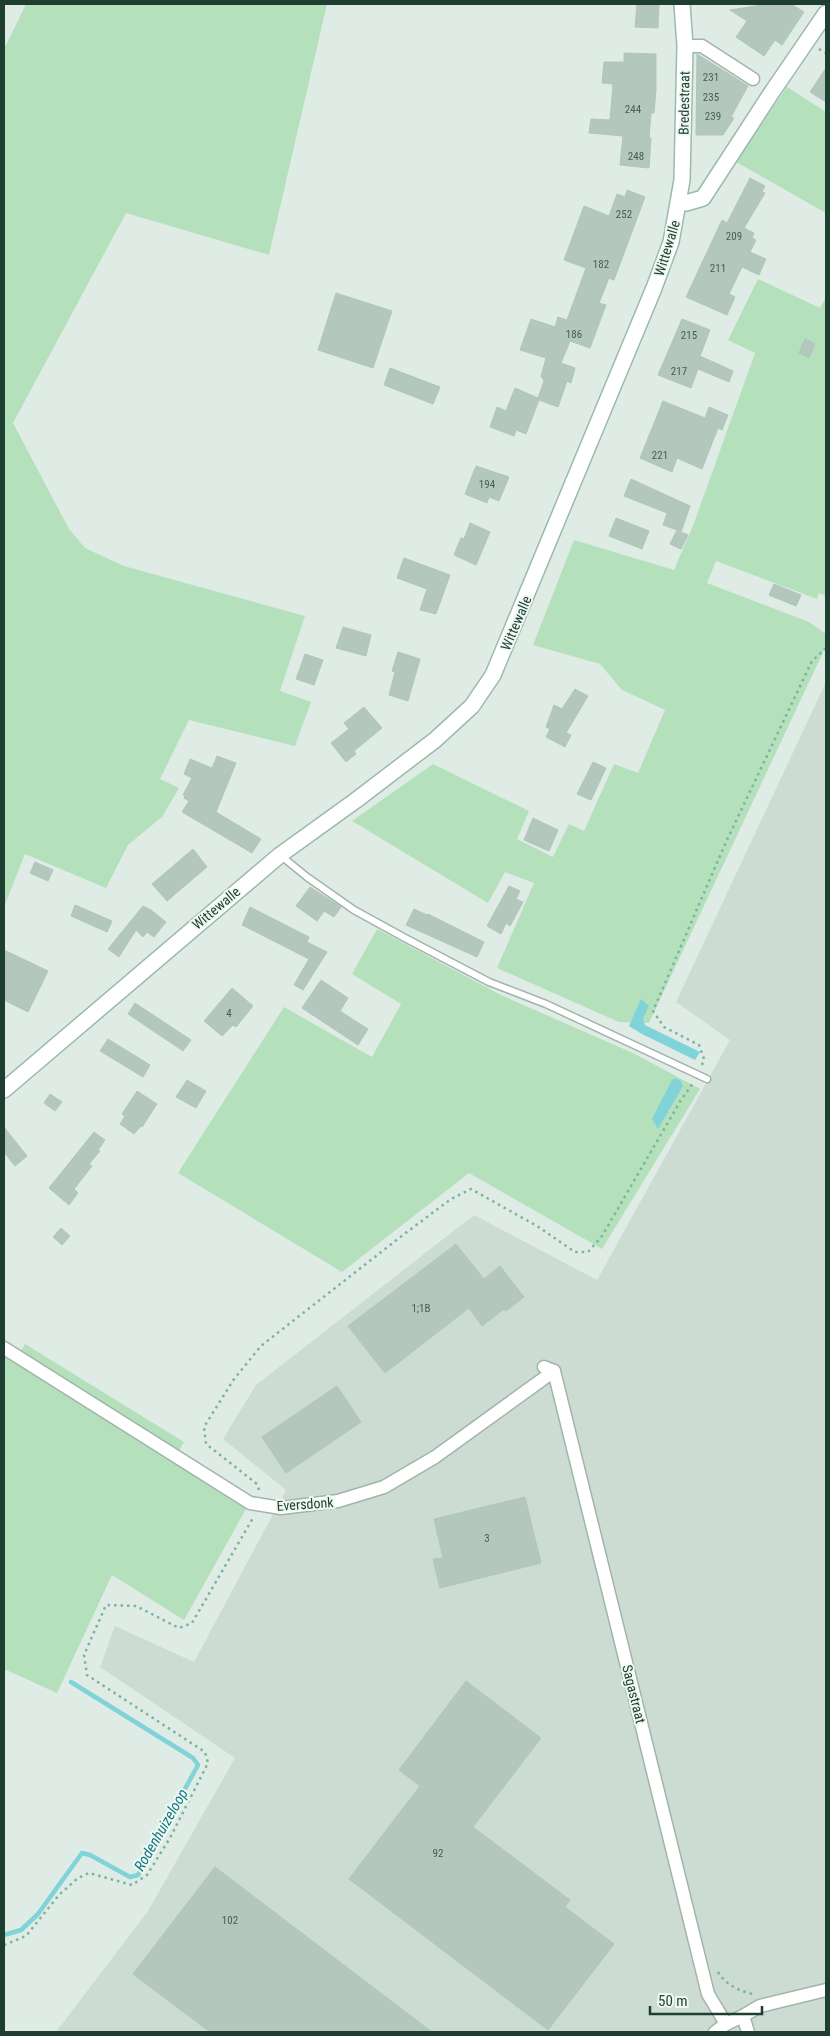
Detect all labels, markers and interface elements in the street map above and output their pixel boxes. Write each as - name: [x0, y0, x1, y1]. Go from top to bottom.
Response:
- street label: Bredestraat: [675, 71, 693, 135]
- house number: 231: [703, 71, 719, 84]
- house number: 235: [703, 91, 719, 104]
- house number: 244: [625, 103, 642, 116]
- house number: 239: [705, 110, 721, 123]
- house number: 248: [628, 150, 644, 163]
- house number: 252: [616, 208, 632, 221]
- street label: Wittewalle: [651, 218, 683, 278]
- house number: 209: [726, 230, 742, 243]
- house number: 182: [593, 258, 609, 271]
- house number: 211: [710, 262, 726, 275]
- house number: 186: [566, 328, 582, 341]
- house number: 215: [681, 329, 697, 342]
- house number: 217: [671, 365, 687, 378]
- house number: 221: [652, 449, 668, 462]
- house number: 194: [479, 478, 496, 491]
- street label: Wittewalle: [497, 593, 535, 653]
- street label: Wittewalle: [189, 883, 244, 933]
- house number: 4: [226, 1007, 232, 1020]
- house number: 1;1B: [411, 1302, 431, 1315]
- street label: Eversdonk: [276, 1494, 335, 1514]
- house number: 3: [484, 1532, 490, 1545]
- street label: Sagastraat: [619, 1663, 649, 1725]
- water label: Rodenhuizeloop: [130, 1786, 192, 1874]
- house number: 92: [433, 1847, 443, 1860]
- house number: 102: [222, 1914, 238, 1927]
- scale bar: [650, 1984, 762, 2016]
- text: 50 m: [658, 1992, 688, 2010]

